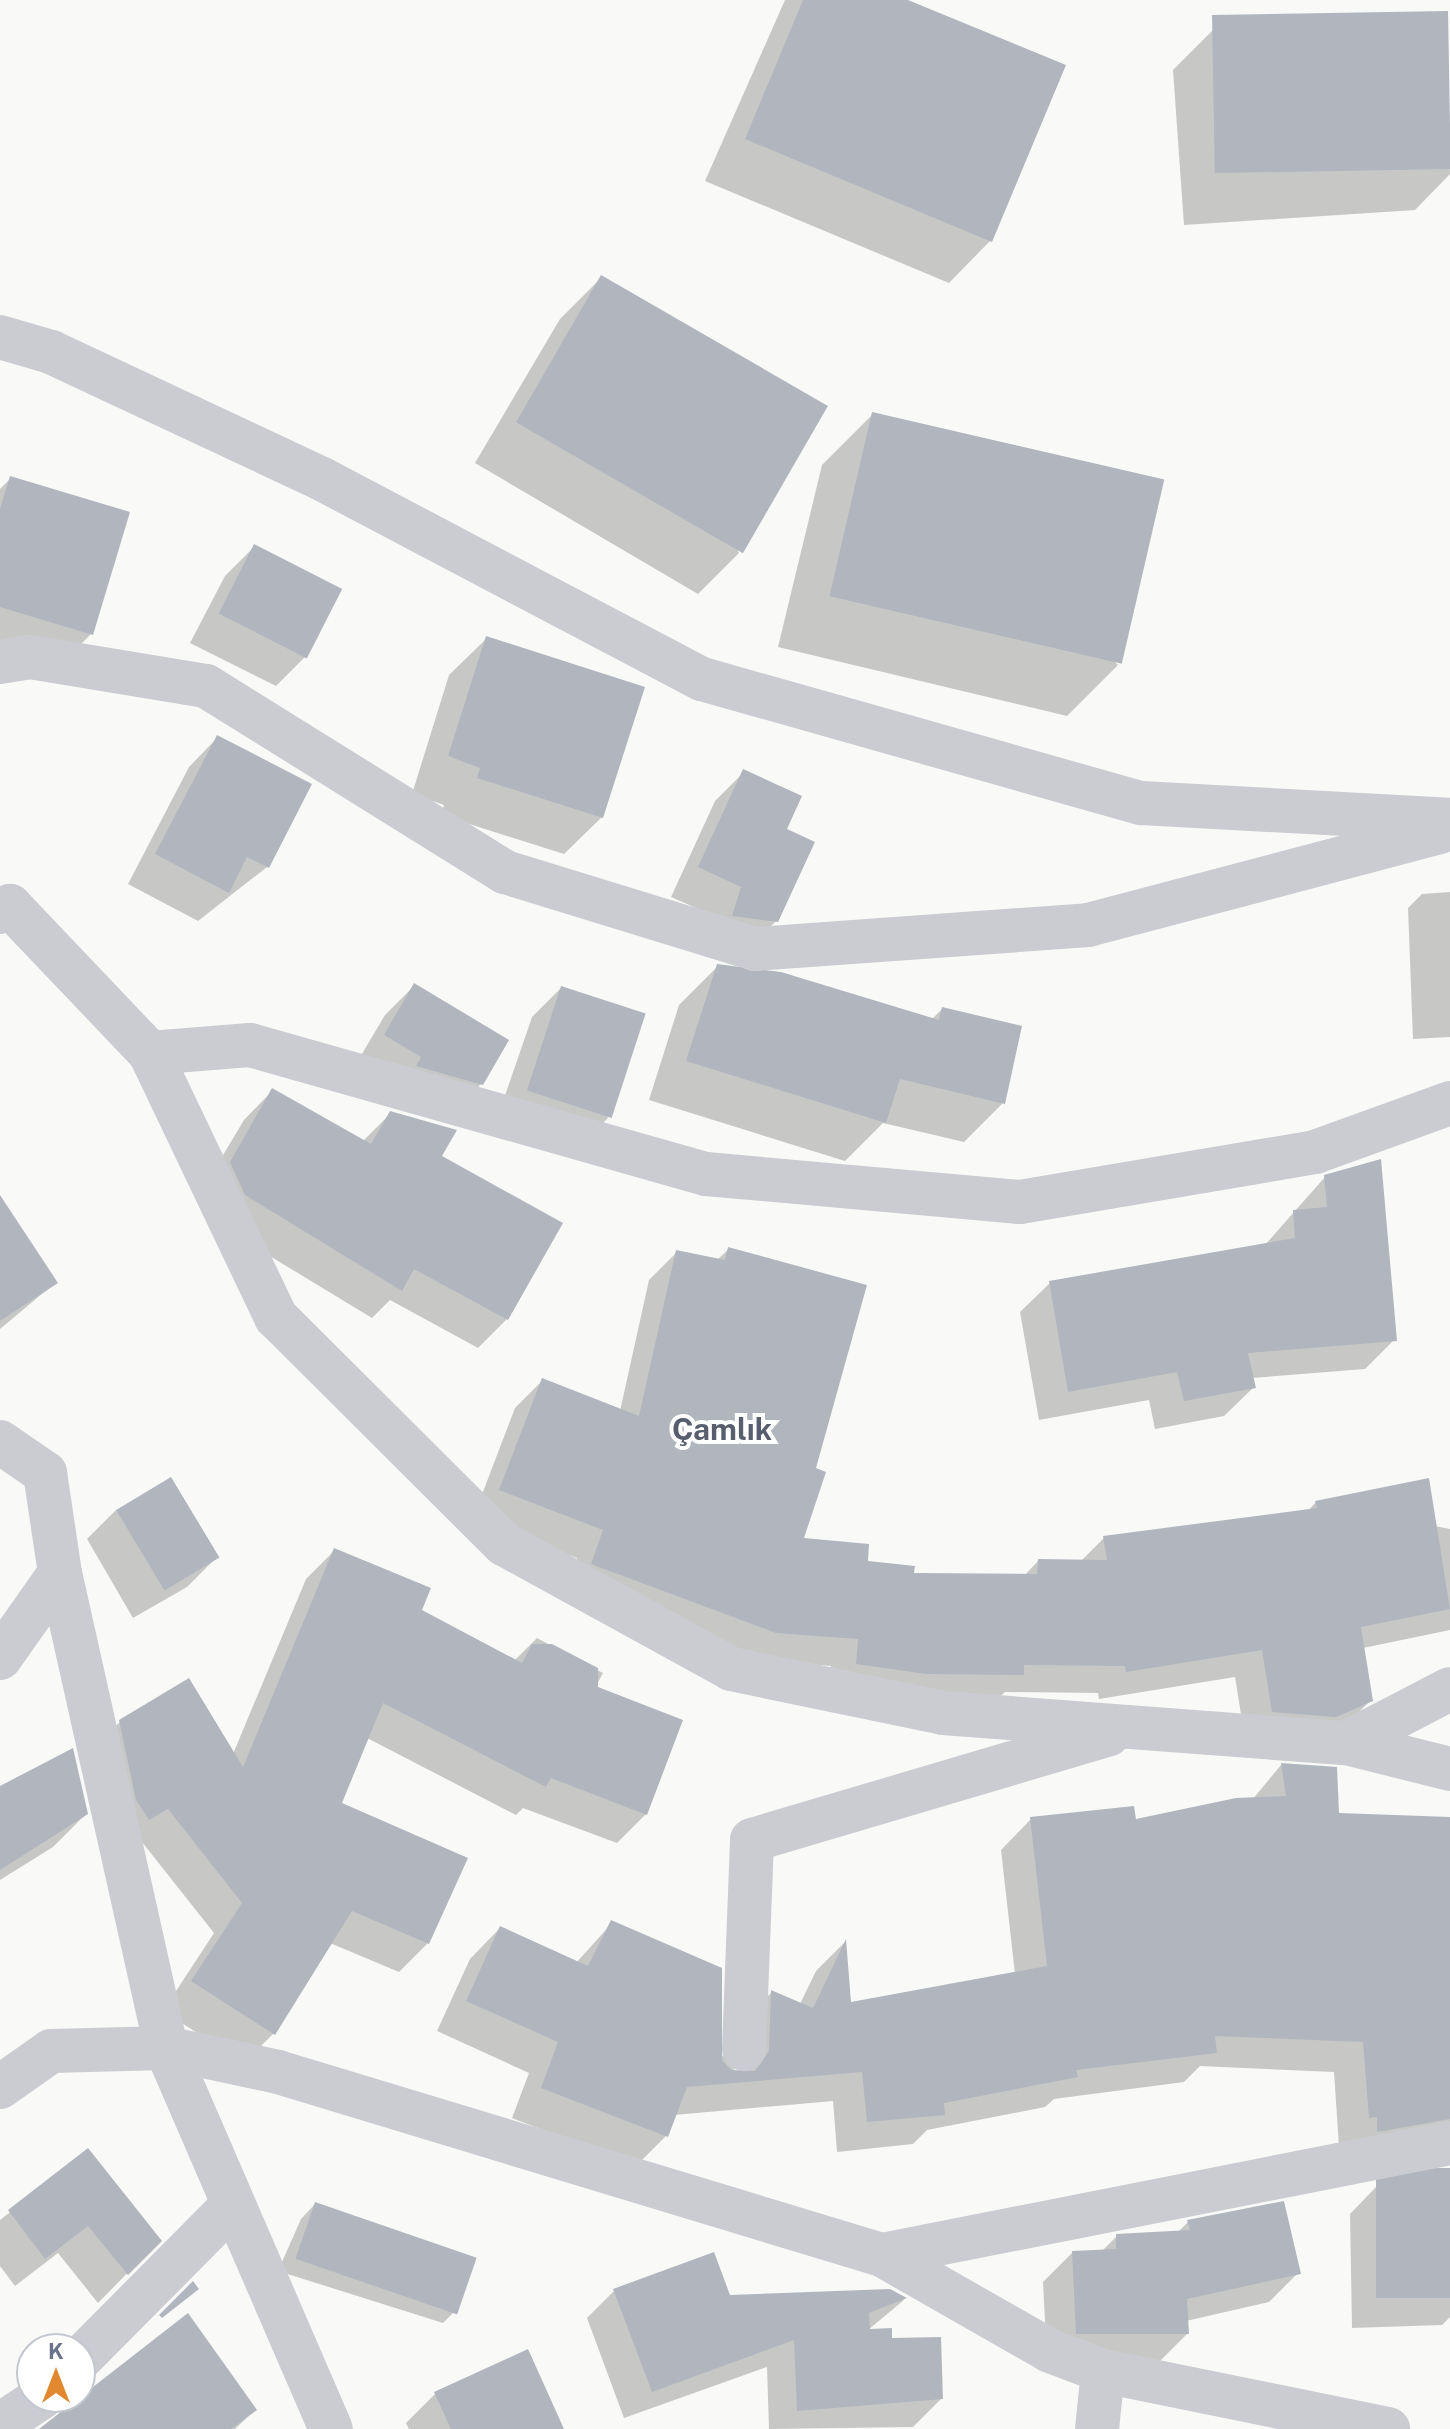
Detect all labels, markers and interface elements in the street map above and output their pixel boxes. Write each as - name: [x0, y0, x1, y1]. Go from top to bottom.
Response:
- district label: Çamlık: [672, 1411, 772, 1447]
- north arrow: [16, 2333, 96, 2413]
- text: K: [48, 2338, 64, 2364]

